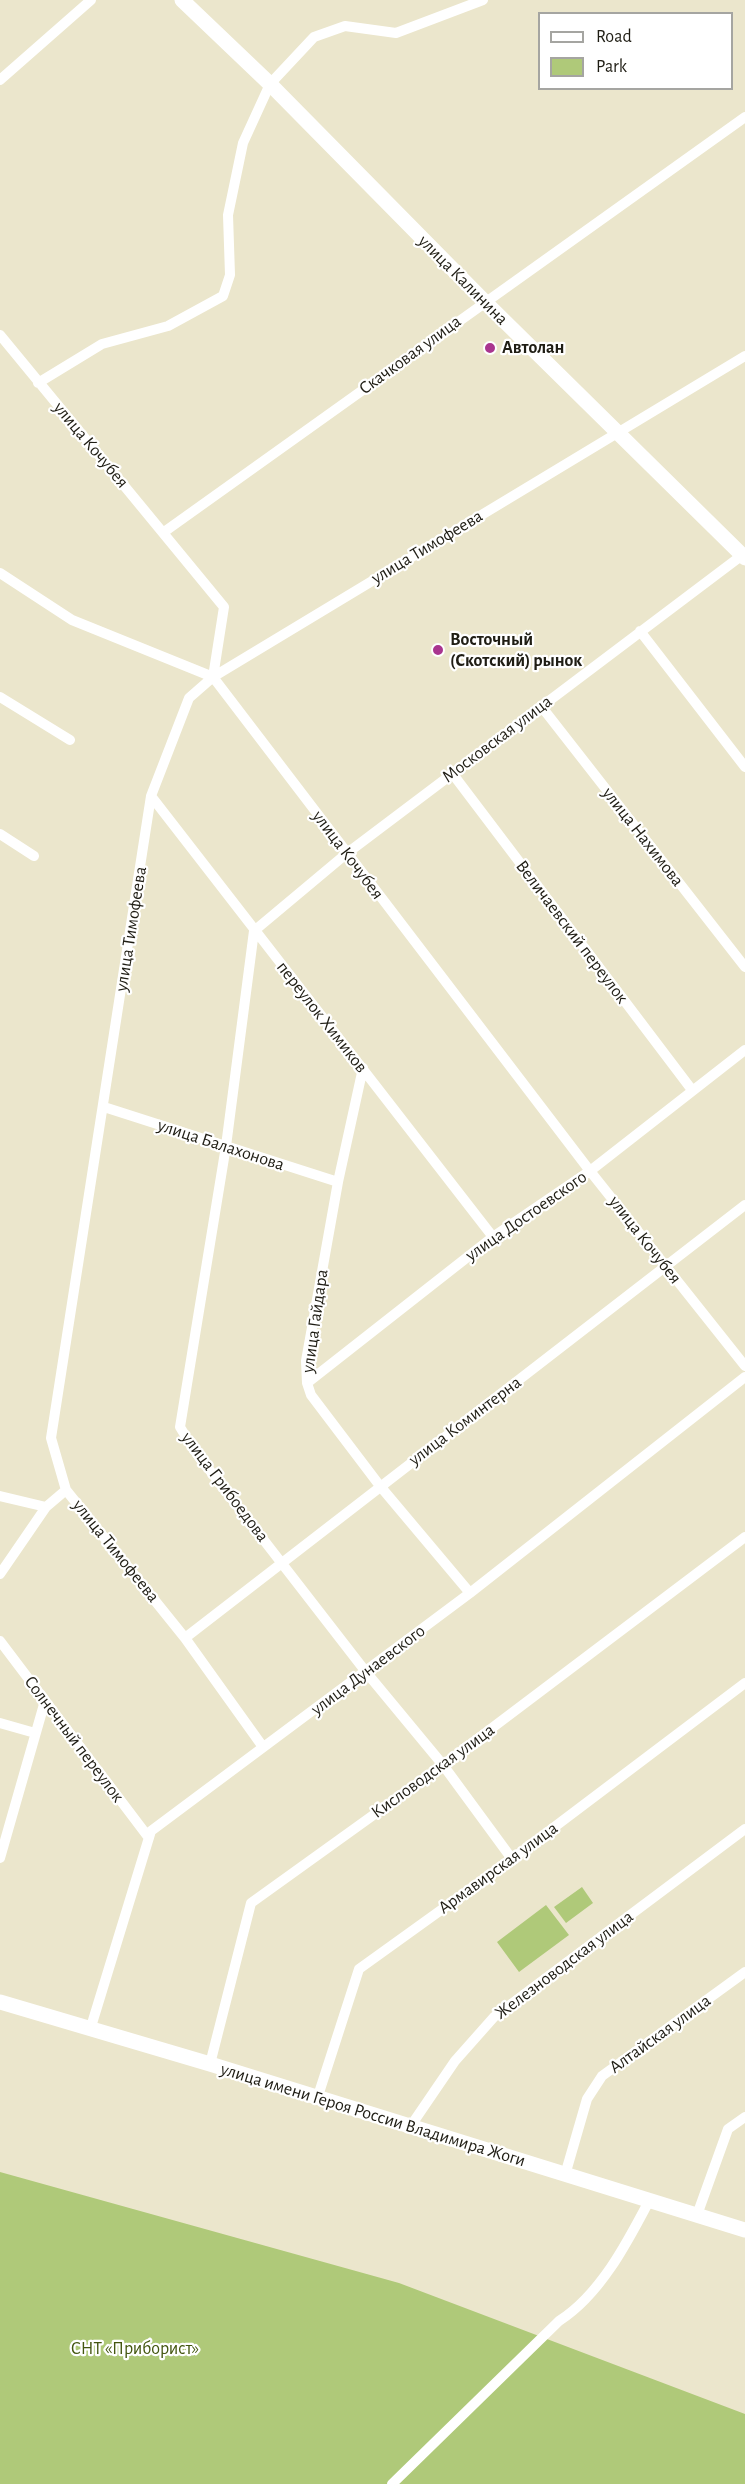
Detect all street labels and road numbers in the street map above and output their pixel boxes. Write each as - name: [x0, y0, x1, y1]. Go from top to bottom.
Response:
- street label: улица Калинина: [413, 230, 513, 330]
- street label: Скачковая улица: [355, 311, 465, 399]
- street label: улица Кочубея: [49, 398, 133, 492]
- street label: улица Тимофеева: [367, 505, 487, 589]
- street label: Московская улица: [438, 691, 556, 787]
- street label: улица Нахимова: [598, 783, 688, 891]
- street label: улица Кочубея: [308, 806, 388, 904]
- street label: Величаевский переулок: [511, 856, 633, 1008]
- street label: улица Тимофеева: [110, 865, 152, 993]
- street label: переулок Химиков: [272, 957, 372, 1077]
- street label: улица Балахонова: [155, 1114, 287, 1176]
- street label: улица Достоевского: [461, 1166, 591, 1266]
- street label: улица Кочубея: [604, 1192, 686, 1288]
- street label: улица Гайдара: [297, 1268, 333, 1374]
- street label: улица Коминтерна: [404, 1372, 526, 1470]
- street label: улица Грибоедова: [177, 1428, 273, 1546]
- street label: улица Тимофеева: [68, 1495, 164, 1607]
- street label: улица Дунаевского: [307, 1620, 429, 1720]
- street label: Солнечный переулок: [19, 1671, 129, 1807]
- street label: Кисловодская улица: [367, 1719, 499, 1823]
- street label: Армавирская улица: [434, 1817, 562, 1919]
- street label: Железноводская улица: [491, 1906, 637, 2024]
- street label: Алтайская улица: [605, 1990, 715, 2078]
- street label: улица имени Героя России Владимира Жоги: [218, 2058, 528, 2172]

